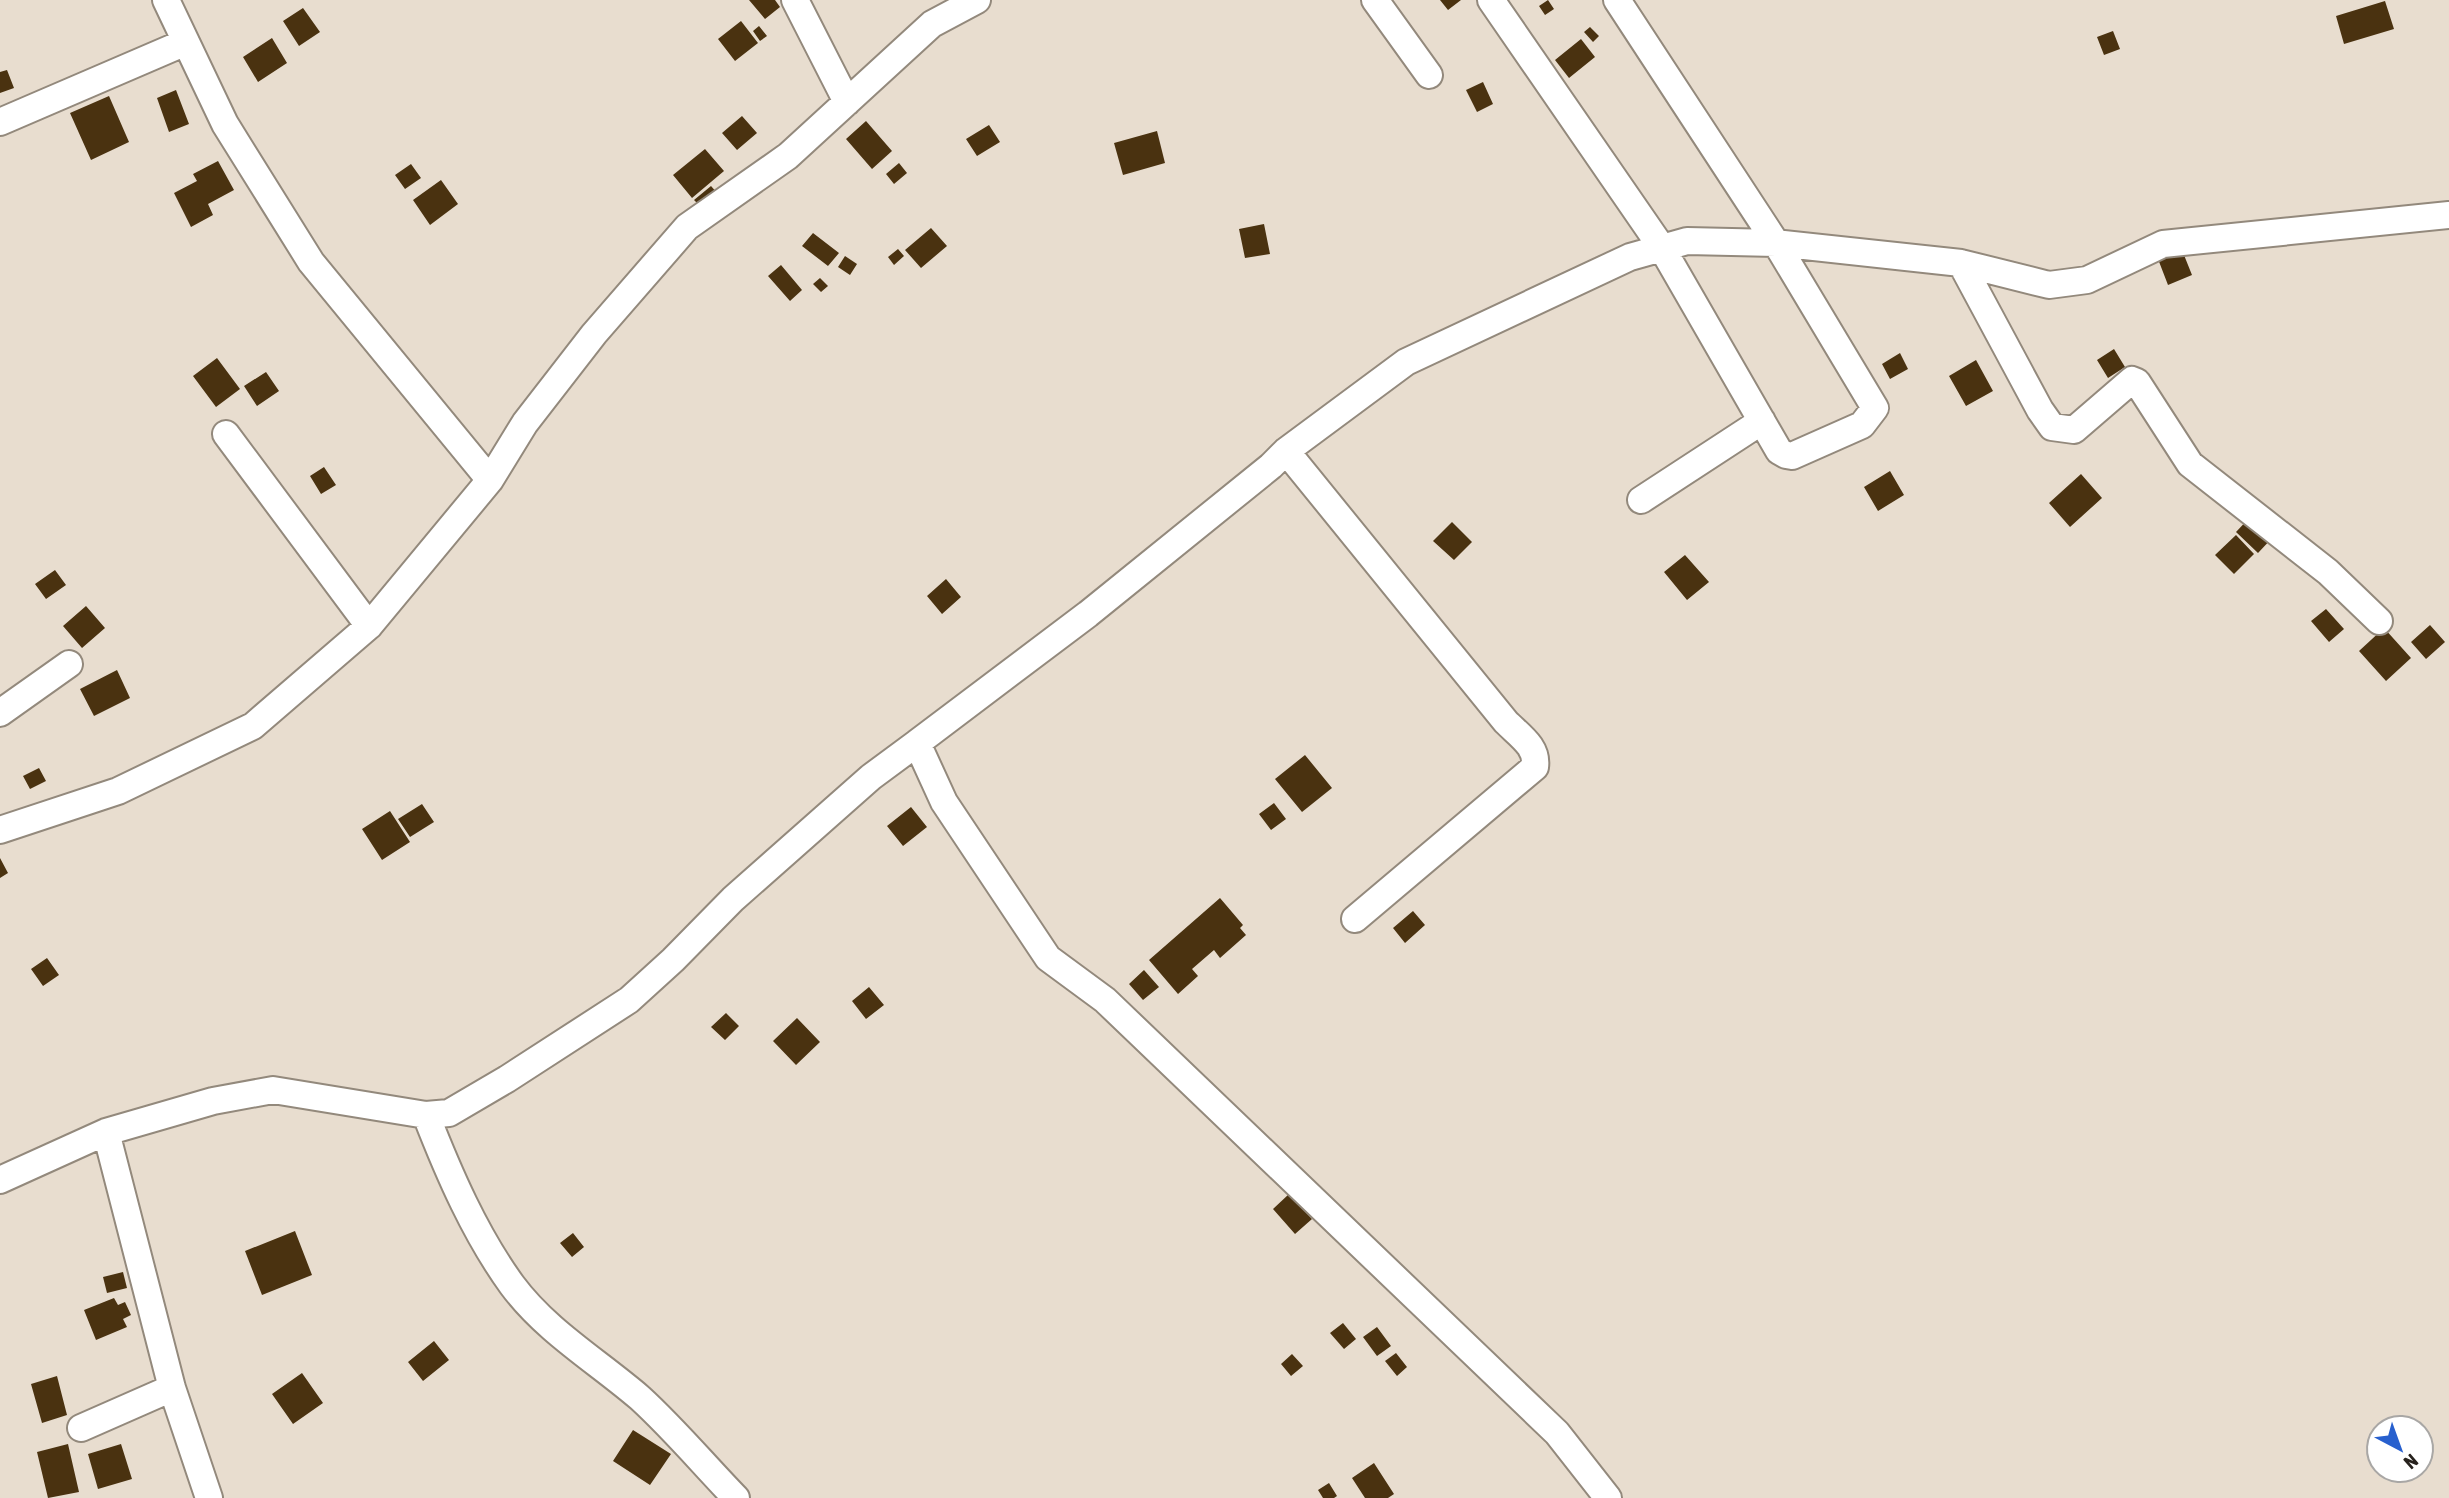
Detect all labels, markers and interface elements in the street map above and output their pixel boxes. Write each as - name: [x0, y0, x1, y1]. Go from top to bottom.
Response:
- north arrow: [2365, 1414, 2435, 1484]
- text: N: [2400, 1450, 2423, 1474]

